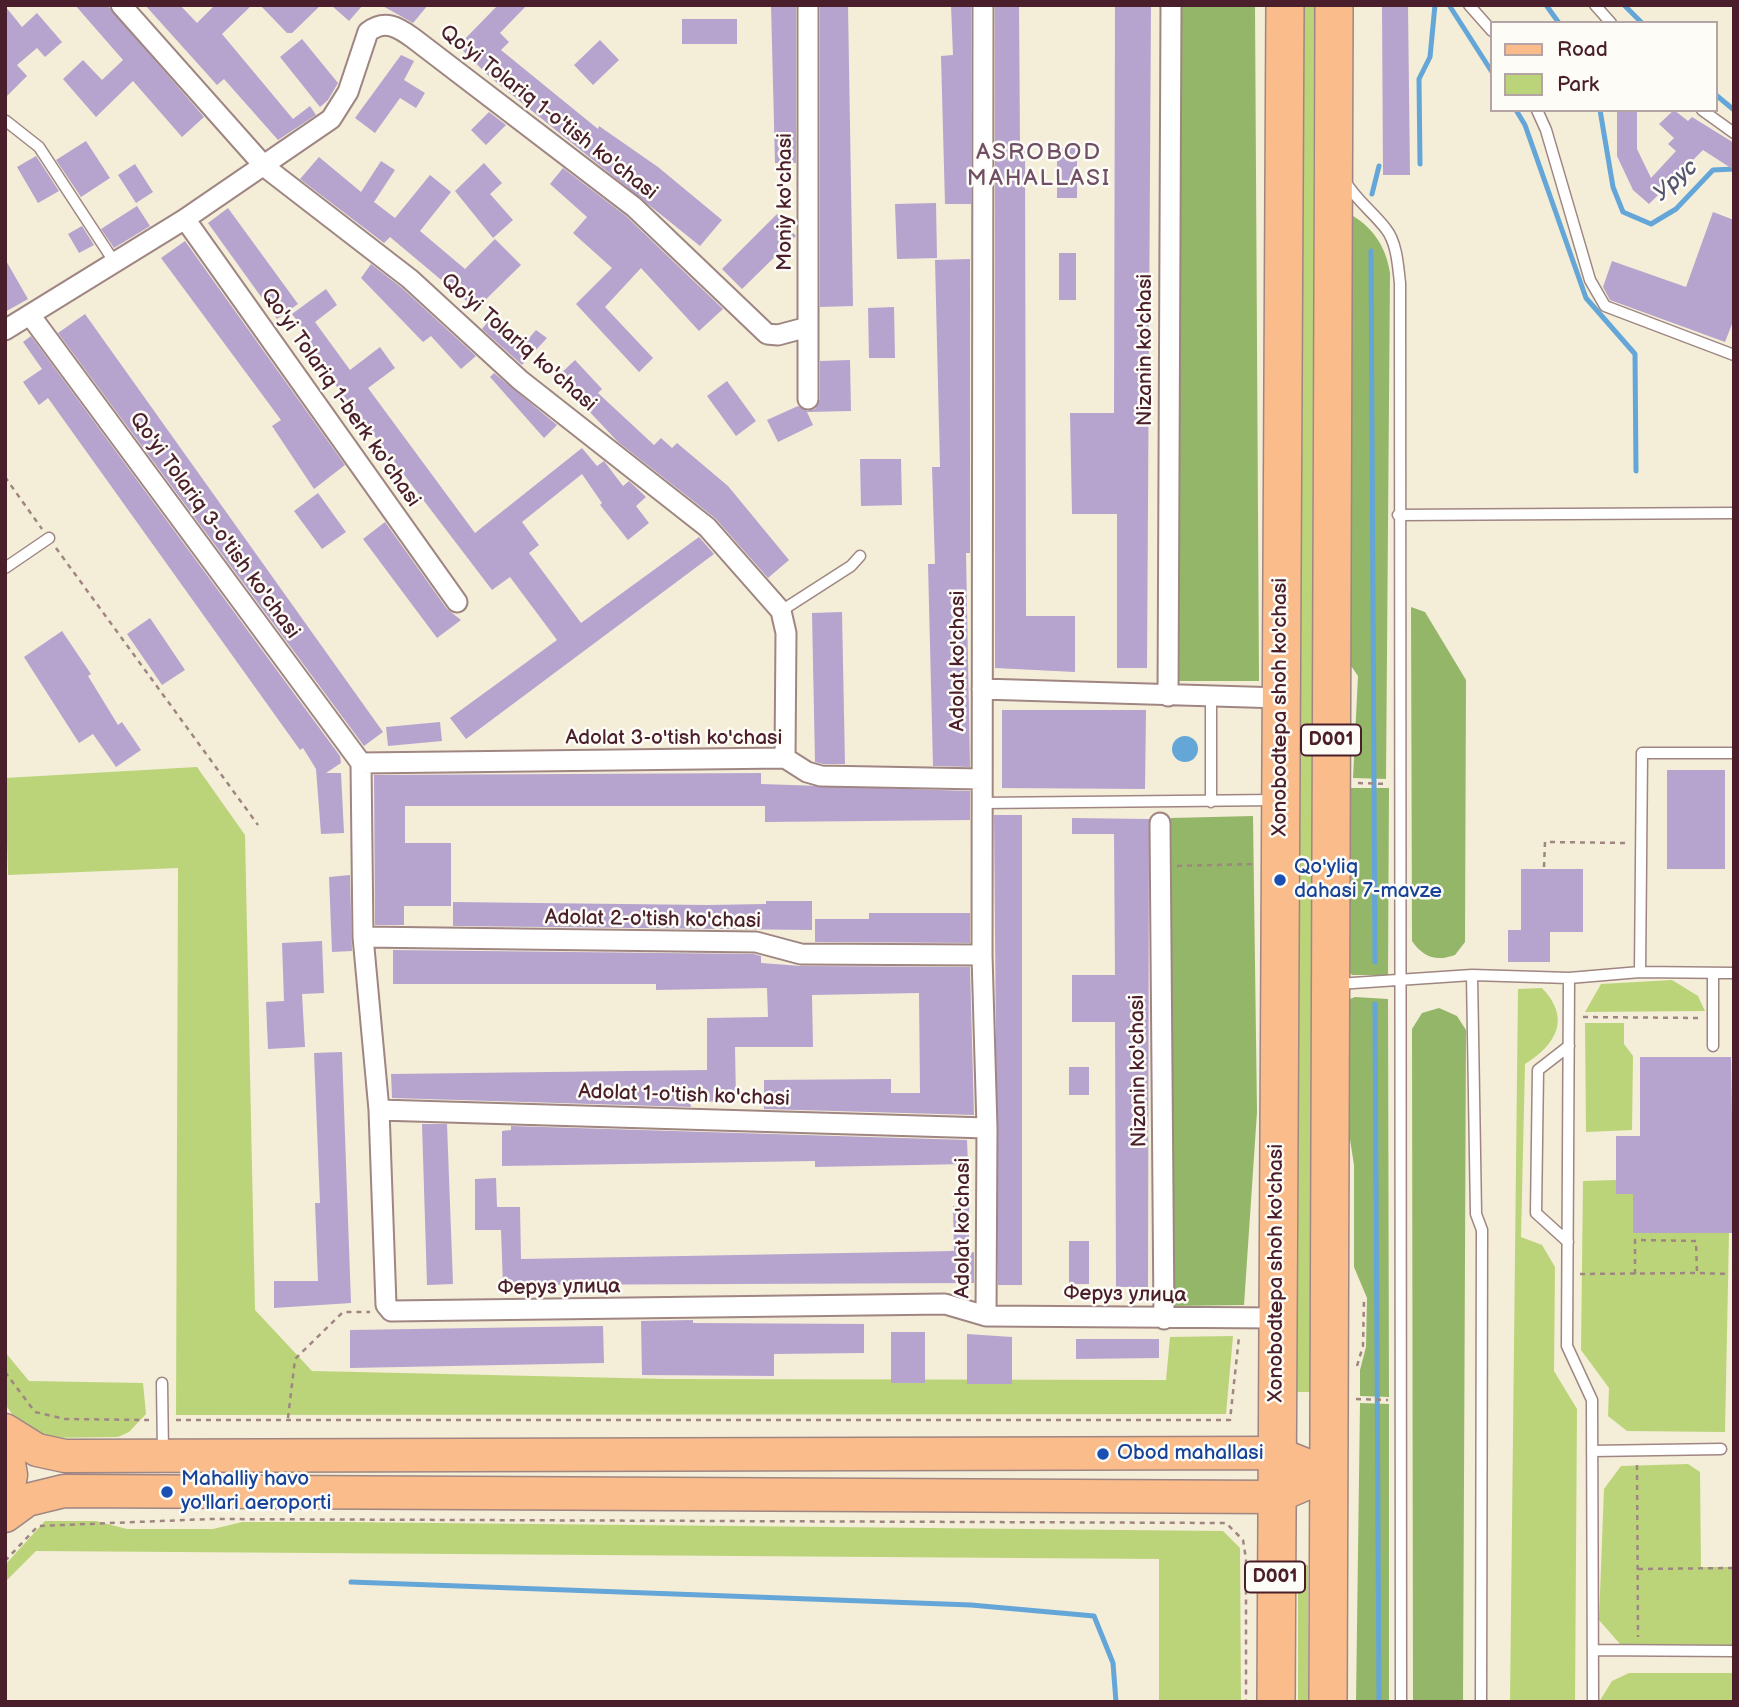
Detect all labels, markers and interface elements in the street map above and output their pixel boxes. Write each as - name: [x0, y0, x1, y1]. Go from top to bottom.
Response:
- street label: Qo'yi Tolariq 1-o'tish ko'chasi: [434, 20, 662, 206]
- legend: [1490, 21, 1718, 112]
- text: Road: [1557, 37, 1608, 62]
- text: Park: [1557, 72, 1599, 97]
- street label: Moniy ko'chasi: [773, 133, 799, 271]
- district label: ASROBOD MAHALLASI: [968, 139, 1110, 193]
- water label: Урус: [1648, 154, 1704, 208]
- street label: Qo'yi Tolariq ko'chasi: [435, 269, 601, 417]
- street label: Nizanin ko'chasi: [1133, 274, 1159, 426]
- street label: Qo'yi Tolariq 1-berk ko'chasi: [255, 284, 425, 512]
- street label: Qo'yi Tolariq 3-o'tish ko'chasi: [123, 408, 305, 644]
- street label: Xonobodtepa shoh ko'chasi: [1268, 578, 1294, 836]
- street label: Adolat ko'chasi: [946, 591, 972, 731]
- road number: D001: [1301, 724, 1361, 755]
- street label: Adolat 3-o'tish ko'chasi: [566, 726, 782, 752]
- place label: Qo'yliq dahasi 7-mavze: [1294, 855, 1442, 905]
- marker: Qo'yliq dahasi 7-mavze: [1272, 872, 1288, 888]
- street label: Adolat 2-o'tish ko'chasi: [545, 906, 761, 934]
- street label: Nizanin ko'chasi: [1125, 995, 1153, 1147]
- street label: Adolat 1-o'tish ko'chasi: [578, 1080, 790, 1112]
- street label: Xonobodtepa shoh ko'chasi: [1264, 1144, 1290, 1402]
- street label: Adolat ko'chasi: [951, 1158, 977, 1298]
- street label: Феруз улица: [497, 1274, 621, 1302]
- street label: Феруз улица: [1063, 1281, 1187, 1309]
- place label: Obod mahallasi: [1117, 1441, 1264, 1467]
- marker: Obod mahallasi: [1095, 1446, 1111, 1462]
- place label: Mahalliy havo yo'llari aeroporti: [181, 1467, 331, 1517]
- marker: Mahalliy havo yo'llari aeroporti: [159, 1484, 175, 1500]
- road number: D001: [1245, 1562, 1305, 1592]

